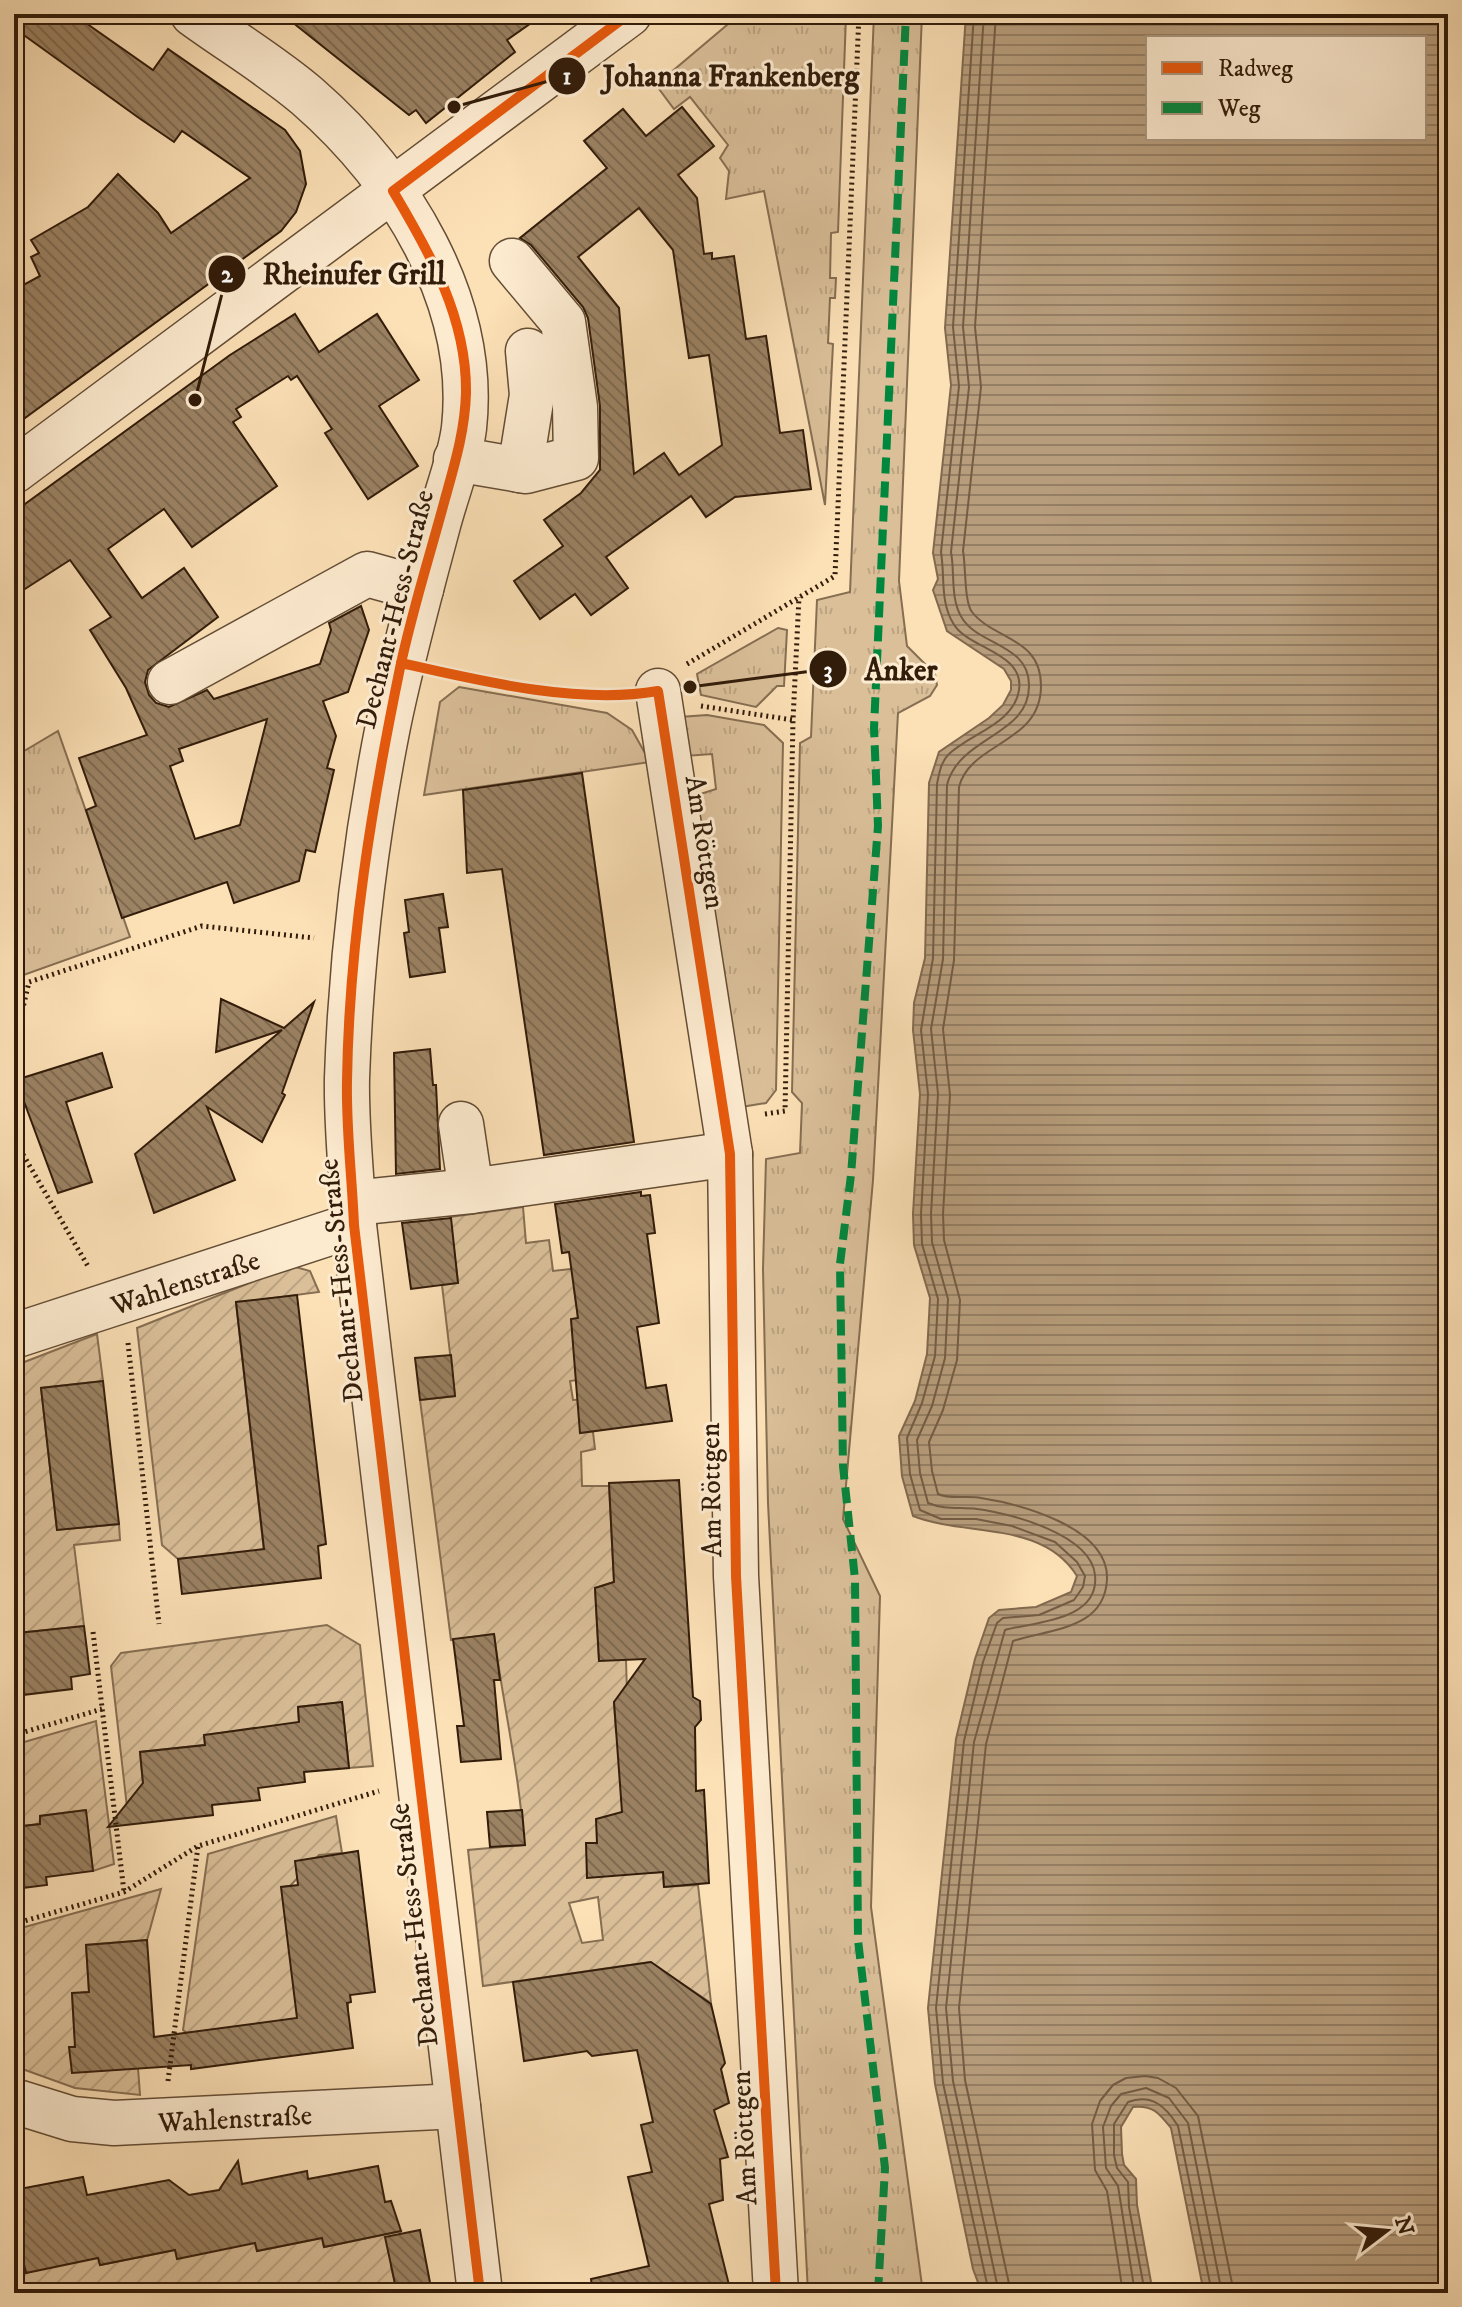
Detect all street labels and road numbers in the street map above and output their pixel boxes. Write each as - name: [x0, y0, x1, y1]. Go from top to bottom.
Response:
- street label: Dechant-Hess-Straße: [349, 486, 442, 733]
- street label: Am Röttgen: [677, 773, 732, 912]
- street label: Dechant-Hess-Straße: [311, 1157, 372, 1405]
- street label: Wahlenstraße: [106, 1243, 264, 1324]
- street label: Am Röttgen: [693, 1422, 730, 1558]
- street label: Dechant-Hess-Straße: [382, 1801, 447, 2049]
- street label: Am Röttgen: [723, 2069, 766, 2206]
- street label: Wahlenstraße: [156, 2098, 313, 2141]

